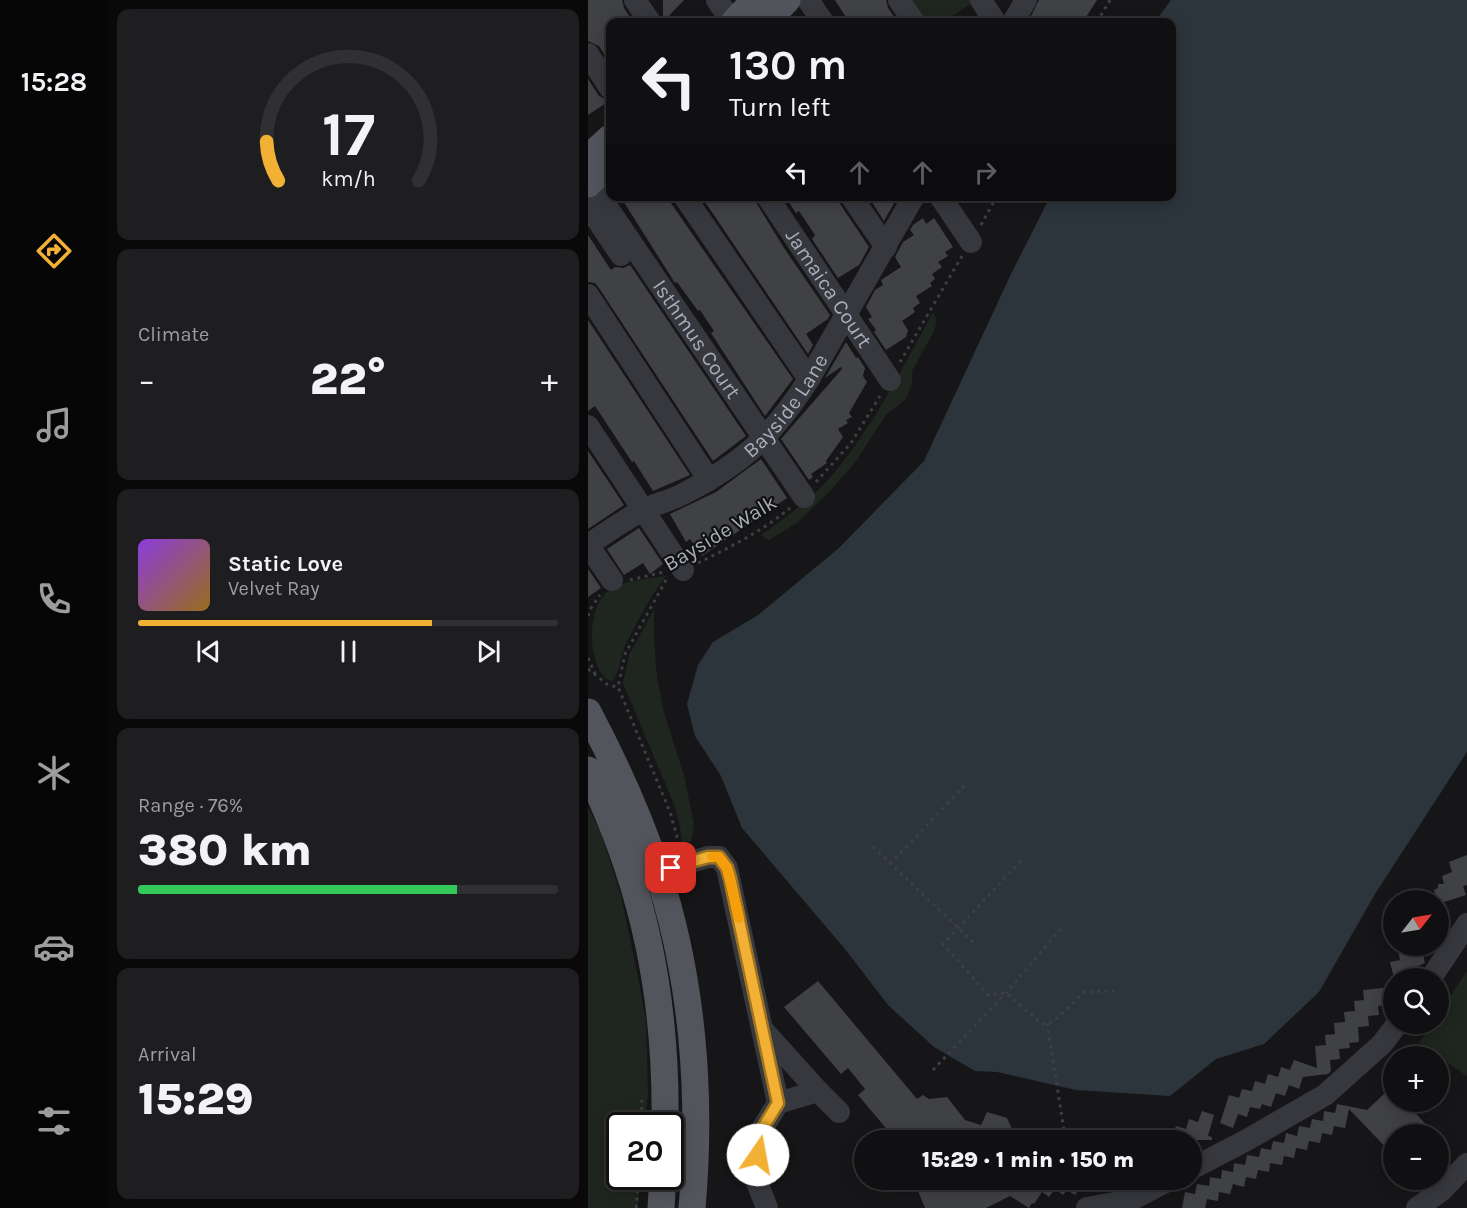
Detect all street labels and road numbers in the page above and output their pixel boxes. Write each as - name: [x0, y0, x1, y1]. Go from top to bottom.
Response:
- street label: Jamaica Court: [780, 224, 877, 352]
- street label: Isthmus Court: [648, 275, 746, 403]
- street label: Bayside Lane: [739, 350, 833, 463]
- street label: Bayside Walk: [659, 490, 781, 576]

